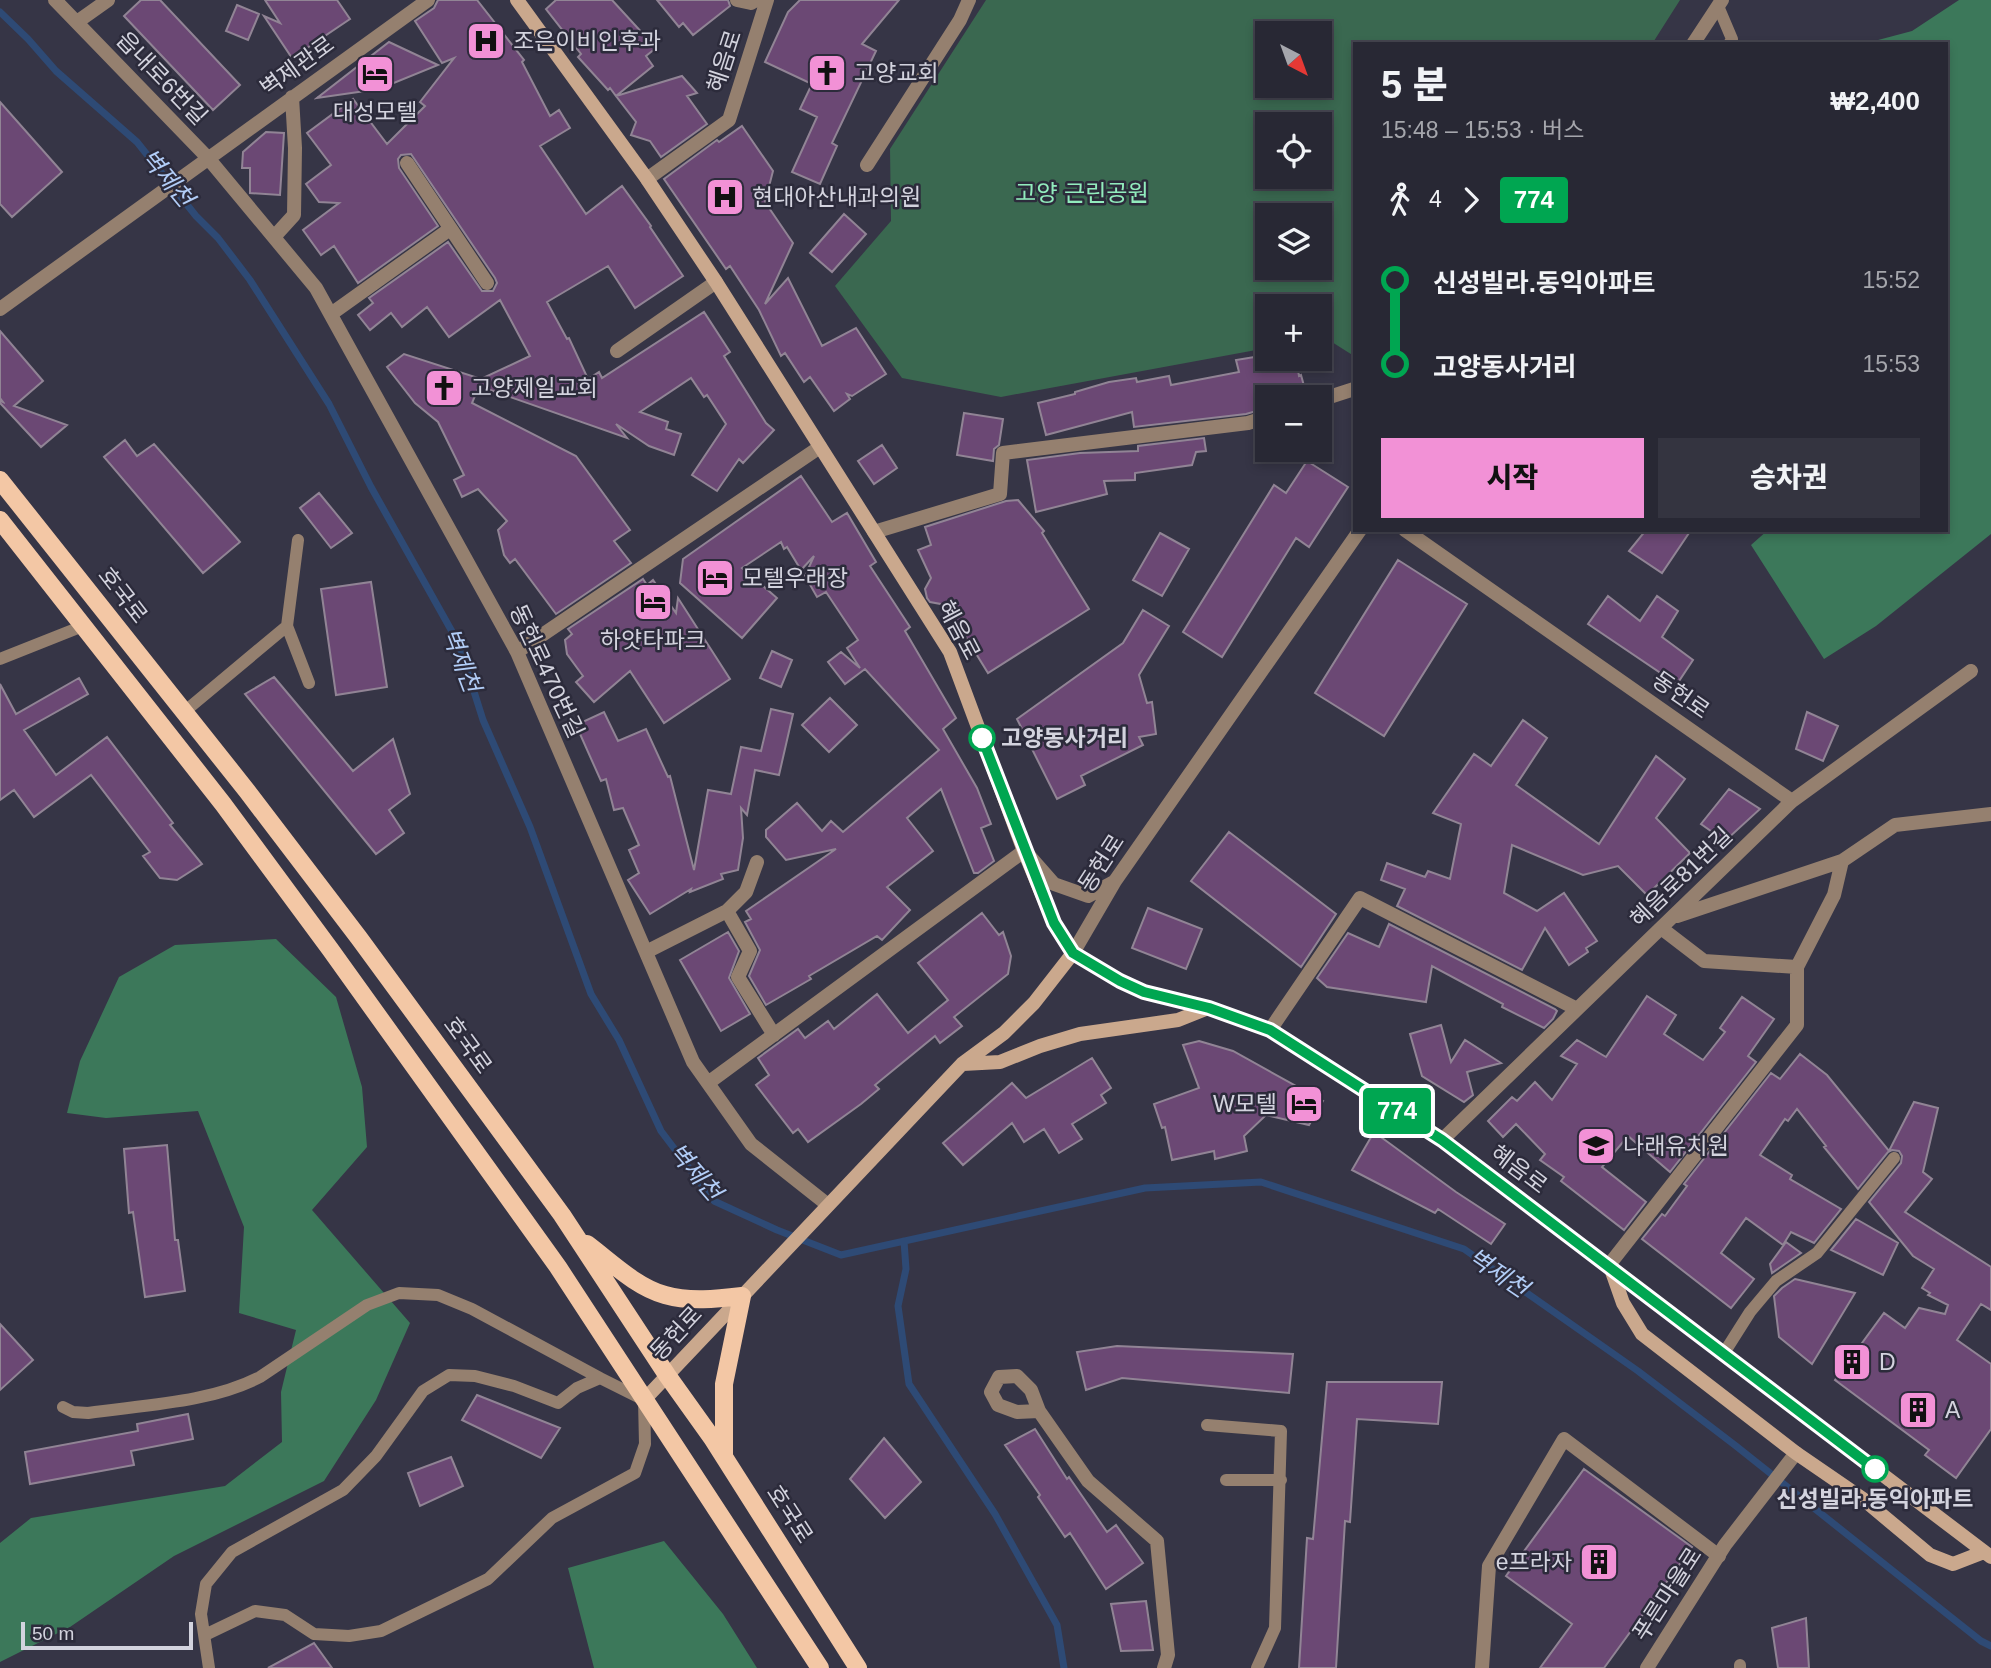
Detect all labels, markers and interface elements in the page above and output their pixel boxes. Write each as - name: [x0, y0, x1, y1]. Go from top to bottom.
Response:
- hospital icon: 조은이비인후과: [465, 20, 507, 62]
- north arrow: [1255, 21, 1332, 98]
- map controls: [1255, 21, 1332, 462]
- street label: 읍내로6번길: [111, 26, 213, 130]
- street label: 혜음로: [702, 27, 746, 95]
- place label: 조은이비인후과: [513, 28, 661, 54]
- street label: 벽제관로: [255, 31, 339, 101]
- church icon: 고양교회: [806, 52, 848, 94]
- hotel icon: 대성모텔: [354, 53, 396, 95]
- place label: 고양교회: [854, 60, 939, 86]
- text: 5 분: [1381, 64, 1448, 106]
- text: ₩2,400: [1830, 86, 1920, 116]
- place label: 대성모텔: [333, 99, 417, 125]
- button: locate: [1255, 112, 1332, 189]
- text: 15:48 – 15:53 · 버스: [1381, 117, 1584, 143]
- water label: 벽제천: [136, 144, 201, 214]
- hospital icon: 현대아산내과의원: [704, 176, 746, 218]
- park label: 고양 근린공원: [1015, 180, 1149, 206]
- icon: walk: [1381, 181, 1419, 219]
- icon: forward: [1452, 181, 1490, 219]
- place label: 현대아산내과의원: [752, 184, 921, 210]
- text: 4: [1429, 186, 1442, 212]
- text: 774: [1514, 186, 1554, 213]
- button: layers: [1255, 203, 1332, 280]
- text: 15:52: [1862, 267, 1920, 293]
- text: 신성빌라.동익아파트: [1433, 268, 1656, 298]
- button: +: [1255, 294, 1332, 371]
- text: 15:53: [1862, 351, 1920, 377]
- text: 고양동사거리: [1433, 352, 1577, 382]
- church icon: 고양제일교회: [423, 367, 465, 409]
- place label: 고양제일교회: [471, 375, 598, 401]
- button: −: [1255, 385, 1332, 462]
- button: 시작: [1381, 438, 1644, 518]
- button: 승차권: [1658, 438, 1920, 518]
- hotel icon: 모텔우래장: [694, 557, 736, 599]
- street label: 호국로: [93, 562, 153, 628]
- place label: 모텔우래장: [742, 565, 848, 591]
- hotel icon: 하얏타파크: [632, 581, 674, 623]
- street label: 혜음로: [933, 596, 985, 664]
- street label: 동헌로470번길: [505, 600, 589, 742]
- water label: 벽제천: [437, 624, 487, 698]
- place label: 하얏타파크: [600, 627, 706, 653]
- street label: 동헌로: [1648, 666, 1714, 724]
- marker: 고양동사거리: [969, 725, 995, 751]
- place label: 고양동사거리: [1001, 725, 1128, 751]
- street label: 혜음로81번길: [1625, 822, 1737, 932]
- street label: 동헌로: [1073, 829, 1129, 897]
- street label: 호국로: [439, 1012, 497, 1078]
- hotel icon: W모텔: [1283, 1083, 1325, 1125]
- line badge: 774: [1357, 1088, 1437, 1134]
- place label: W모텔: [1213, 1091, 1277, 1117]
- text: 774: [1377, 1097, 1417, 1124]
- school or university icon: 나래유치원: [1575, 1125, 1617, 1167]
- place label: 나래유치원: [1623, 1133, 1729, 1159]
- water label: 벽제천: [663, 1138, 729, 1208]
- street label: 혜음로: [1486, 1140, 1552, 1198]
- water label: 벽제천: [1463, 1243, 1536, 1304]
- street label: 동헌로: [645, 1301, 707, 1365]
- building icon: D: [1831, 1341, 1873, 1383]
- place label: D: [1879, 1349, 1896, 1375]
- building icon: A: [1897, 1389, 1939, 1431]
- place label: A: [1945, 1397, 1961, 1423]
- marker: 신성빌라.동익아파트: [1862, 1456, 1888, 1482]
- street label: 호국로: [762, 1480, 818, 1548]
- place label: 신성빌라.동익아파트: [1777, 1486, 1973, 1512]
- building icon: e프라자: [1578, 1541, 1620, 1583]
- street label: 푸른마을로: [1627, 1543, 1707, 1645]
- place label: e프라자: [1496, 1549, 1572, 1575]
- scale bar: [21, 1619, 192, 1651]
- text: 50 m: [32, 1623, 74, 1644]

